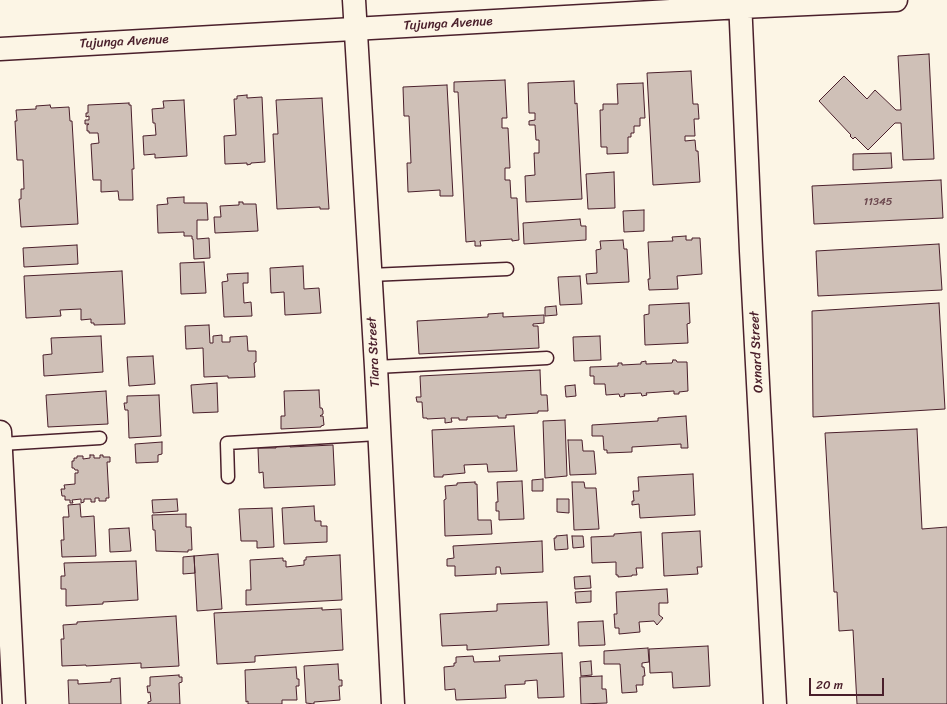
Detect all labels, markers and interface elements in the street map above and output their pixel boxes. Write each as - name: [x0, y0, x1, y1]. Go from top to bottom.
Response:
- street label: Tujunga Avenue: [403, 14, 493, 34]
- street label: Tujunga Avenue: [79, 32, 169, 52]
- house number: 11345: [863, 195, 893, 209]
- street label: Oxnard Street: [747, 311, 767, 393]
- street label: Tiara Street: [364, 316, 384, 388]
- scale bar: [811, 670, 886, 696]
- text: 20 m: [816, 674, 843, 696]

